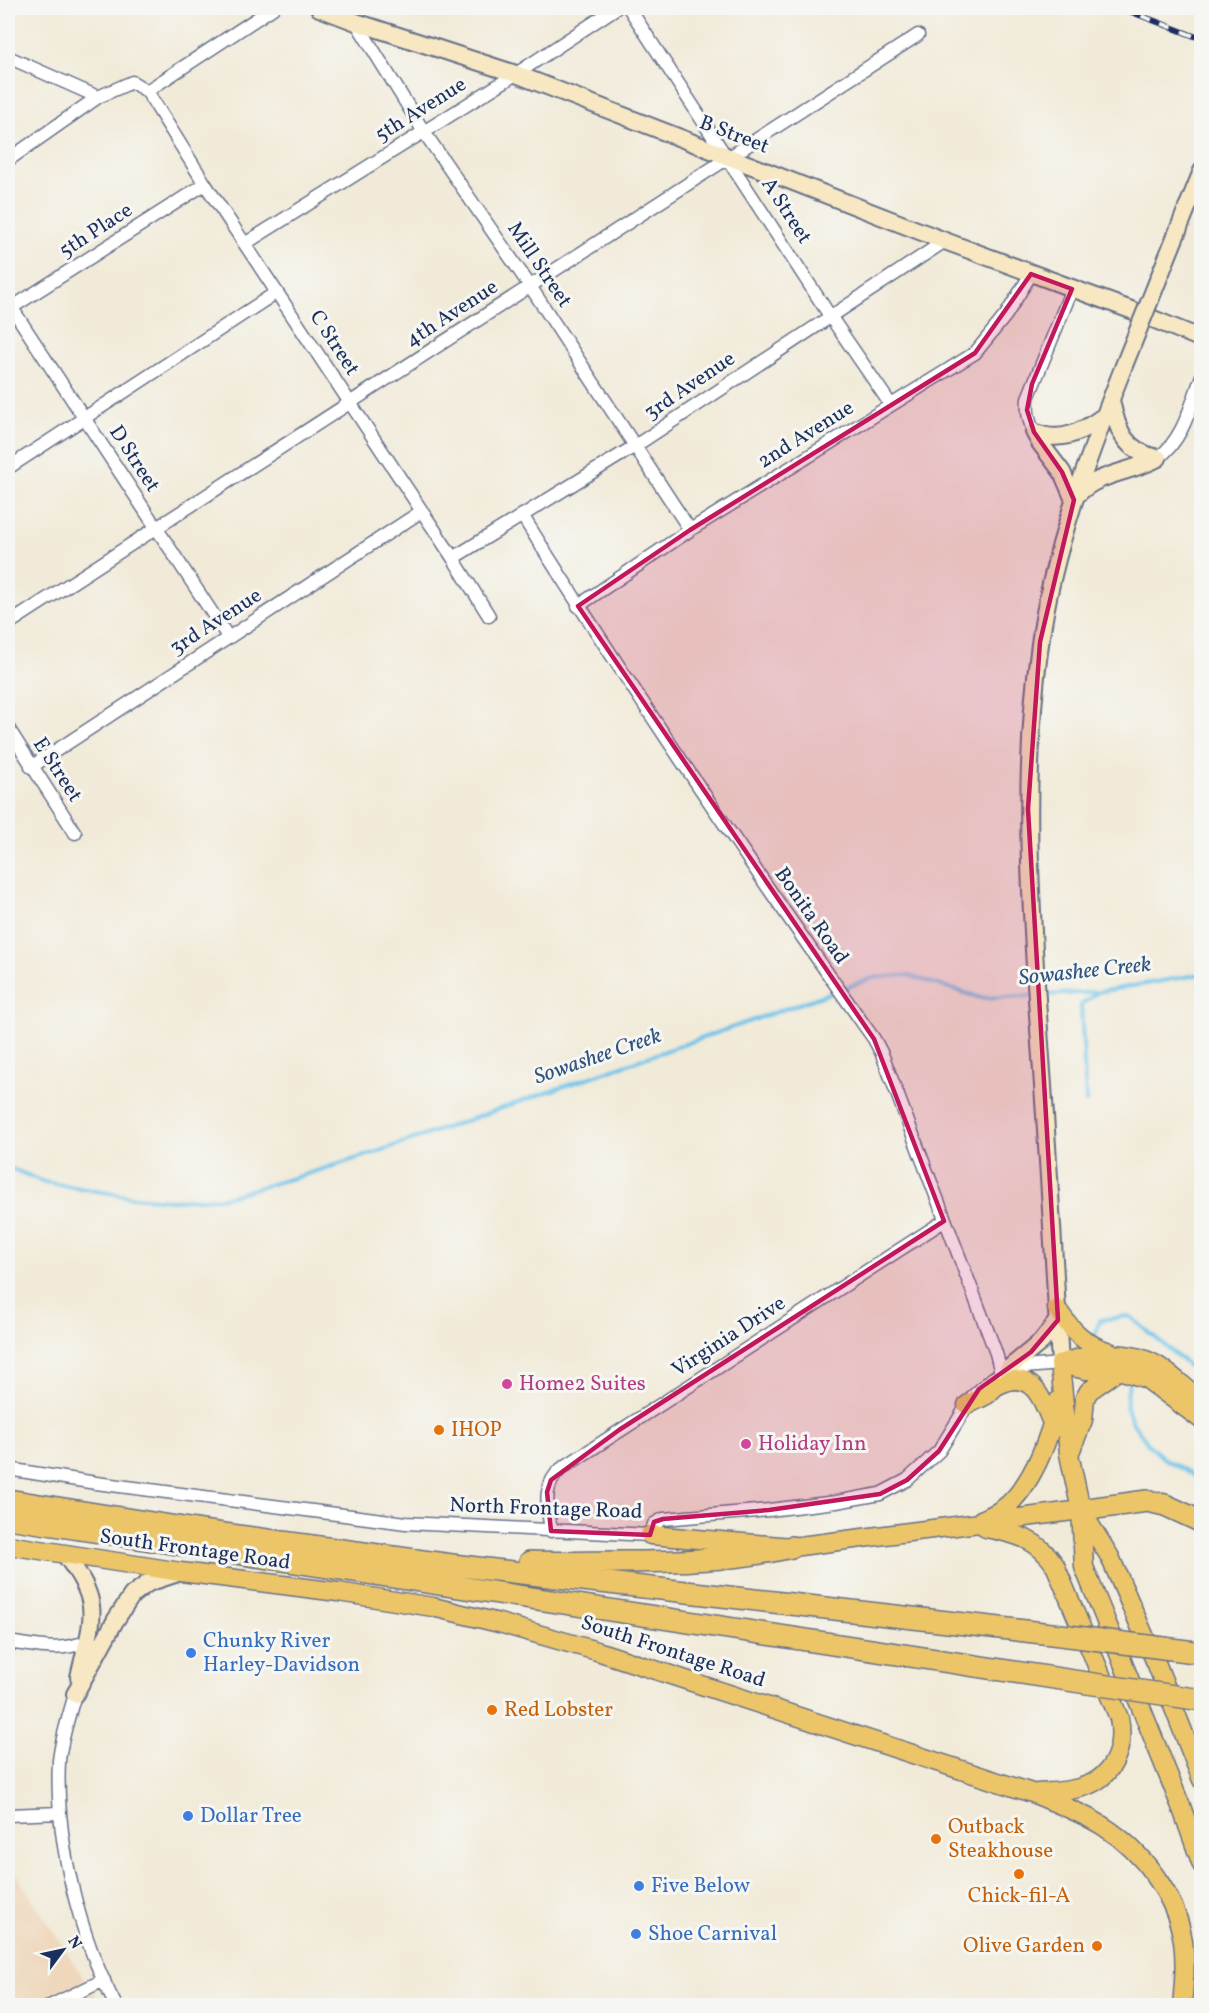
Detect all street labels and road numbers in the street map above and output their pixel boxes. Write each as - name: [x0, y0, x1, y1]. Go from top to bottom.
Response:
- street label: 5th Avenue: [370, 70, 472, 150]
- street label: B Street: [695, 109, 773, 161]
- street label: A Street: [754, 172, 818, 250]
- street label: 5th Place: [54, 196, 139, 266]
- street label: Mill Street: [500, 216, 578, 314]
- street label: 4th Avenue: [400, 273, 504, 355]
- street label: C Street: [302, 305, 366, 381]
- street label: 3rd Avenue: [639, 345, 741, 427]
- street label: 2nd Avenue: [752, 394, 860, 476]
- street label: D Street: [102, 420, 166, 498]
- street label: 3rd Avenue: [164, 581, 268, 663]
- street label: E Street: [25, 732, 89, 808]
- street label: Bonita Road: [767, 862, 855, 970]
- street label: Virginia Drive: [666, 1289, 792, 1385]
- street label: North Frontage Road: [449, 1491, 643, 1527]
- street label: South Frontage Road: [98, 1522, 292, 1578]
- street label: South Frontage Road: [577, 1608, 769, 1696]

